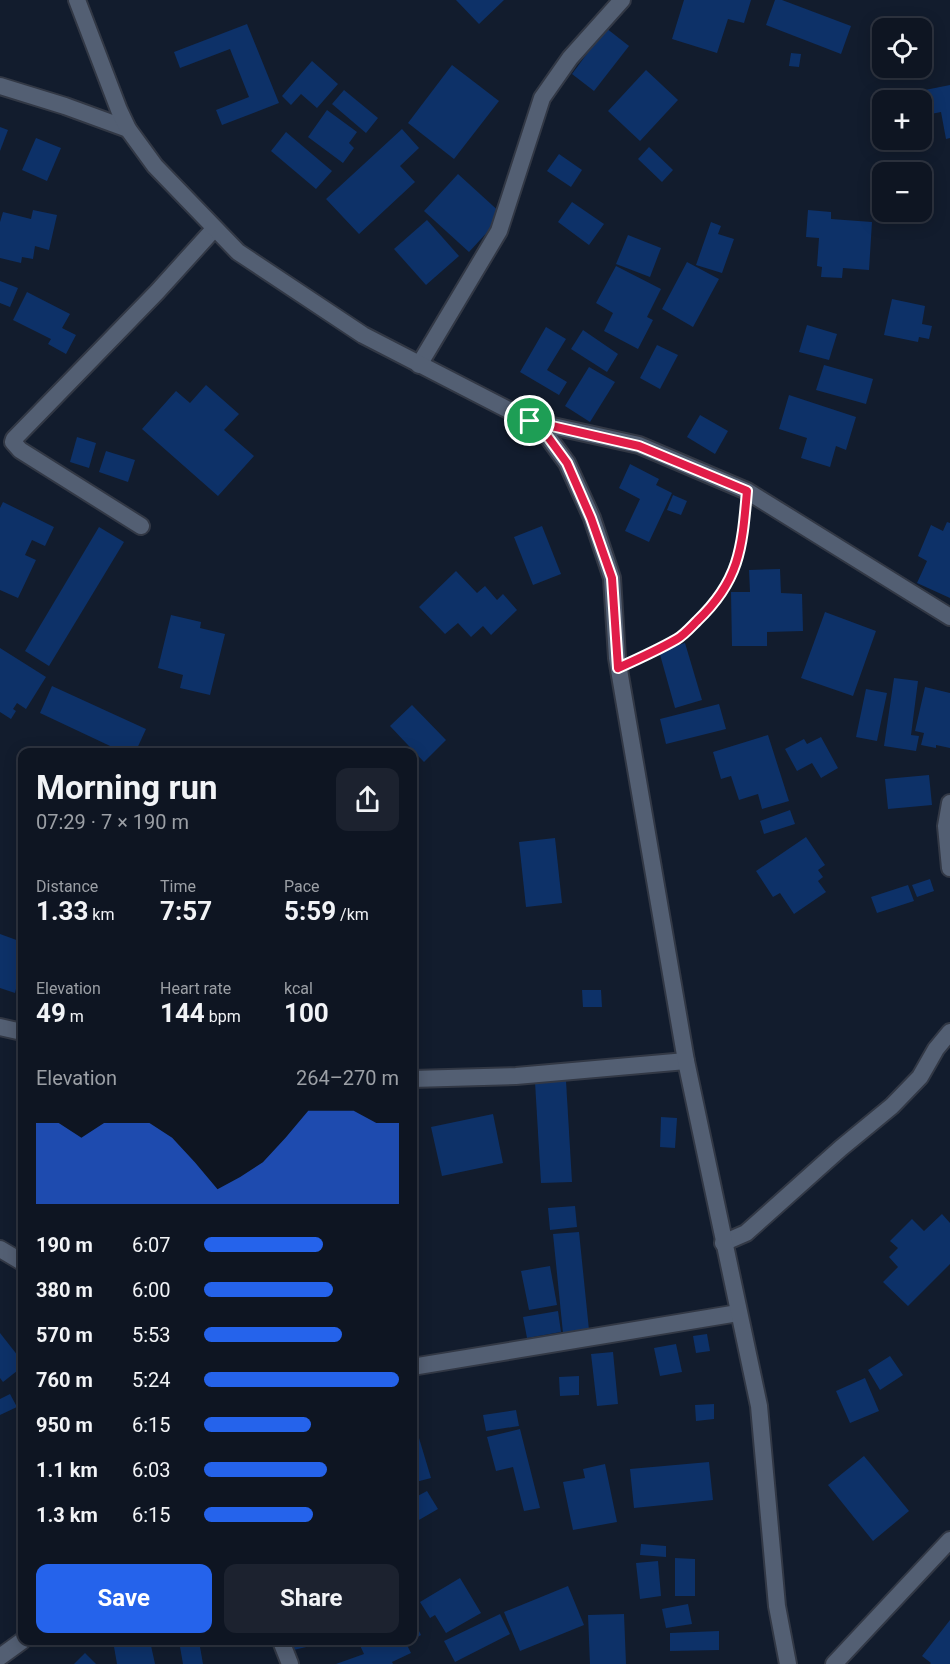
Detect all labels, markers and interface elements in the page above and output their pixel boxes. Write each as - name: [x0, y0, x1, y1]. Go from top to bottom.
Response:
- map controls: [872, 18, 932, 222]
- button: locate: [872, 18, 932, 78]
- button: +: [872, 90, 932, 150]
- button: −: [872, 162, 932, 222]
- pin: [504, 395, 555, 446]
- icon: arrive: [513, 404, 546, 437]
- text: Morning run: [36, 768, 217, 807]
- button: share: [336, 768, 399, 831]
- text: 07:29 · 7 × 190 m: [36, 810, 189, 834]
- text: Distance: [36, 877, 98, 896]
- text: Time: [160, 877, 196, 896]
- text: Pace: [284, 877, 320, 896]
- text: 1.33: [36, 896, 88, 926]
- text: 7:57: [160, 896, 212, 926]
- text: 5:59: [284, 896, 336, 926]
- text: km: [88, 905, 114, 924]
- text: /km: [336, 905, 369, 924]
- text: Elevation: [36, 979, 101, 998]
- text: Heart rate: [160, 979, 231, 998]
- text: kcal: [284, 979, 313, 998]
- text: 49: [36, 998, 66, 1028]
- text: 144: [160, 998, 205, 1028]
- text: 100: [284, 998, 329, 1028]
- text: m: [66, 1007, 84, 1026]
- text: bpm: [205, 1007, 241, 1026]
- text: Elevation: [36, 1066, 117, 1090]
- text: 264–270 m: [296, 1066, 399, 1090]
- text: 190 m: [36, 1233, 93, 1257]
- text: 6:07: [132, 1233, 171, 1257]
- text: 380 m: [36, 1278, 93, 1302]
- text: 6:00: [132, 1278, 171, 1302]
- text: 570 m: [36, 1323, 93, 1347]
- text: 5:53: [132, 1323, 171, 1347]
- text: 760 m: [36, 1368, 93, 1392]
- text: 5:24: [132, 1368, 171, 1392]
- text: 950 m: [36, 1413, 93, 1437]
- text: 6:15: [132, 1413, 171, 1437]
- text: 1.1 km: [36, 1458, 98, 1482]
- text: 6:03: [132, 1458, 171, 1482]
- text: 1.3 km: [36, 1503, 98, 1527]
- text: 6:15: [132, 1503, 171, 1527]
- button: Save: [36, 1564, 212, 1633]
- button: Share: [224, 1564, 399, 1633]

